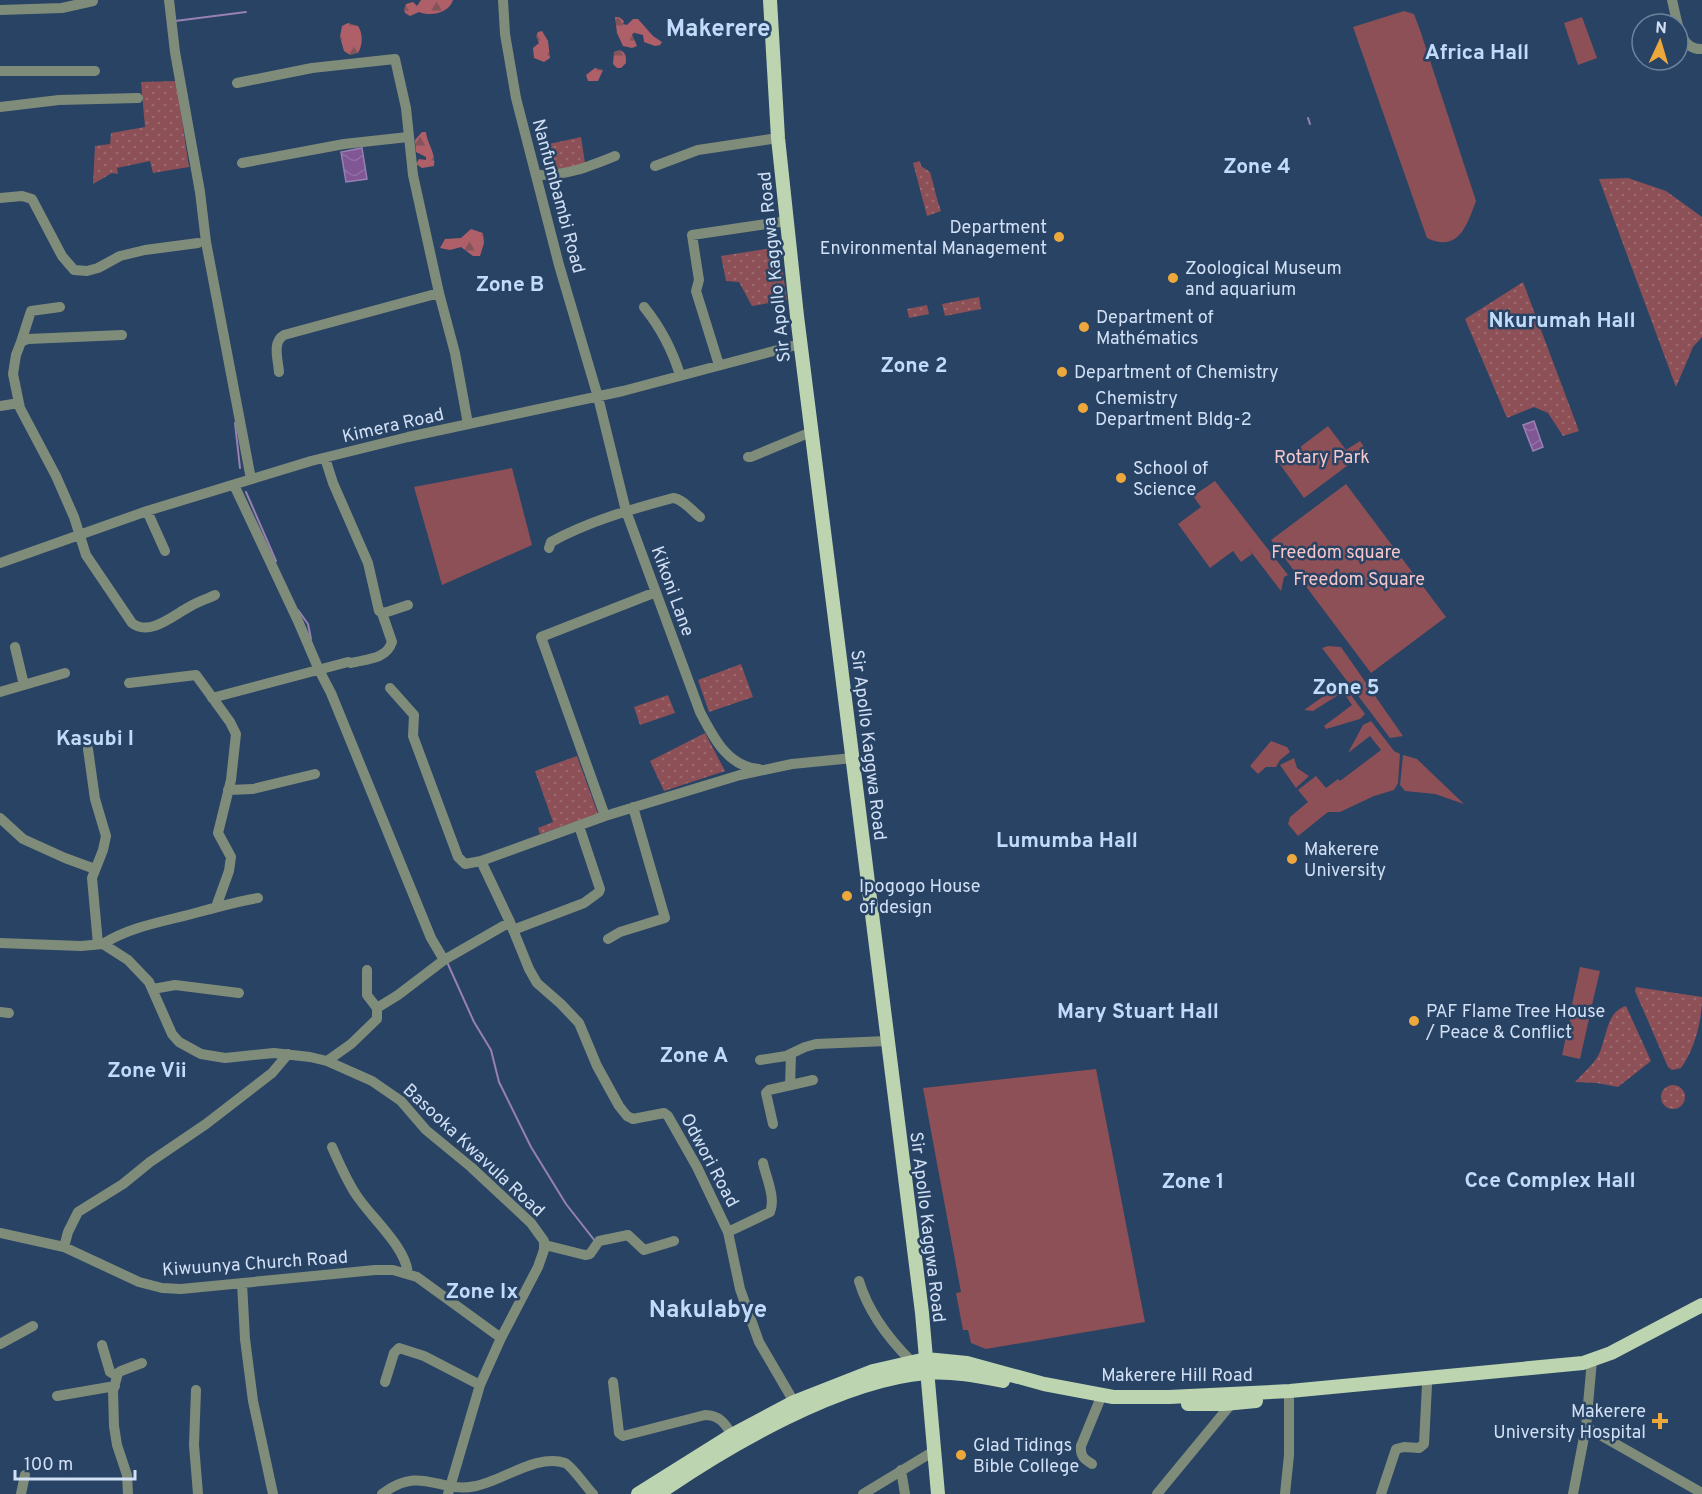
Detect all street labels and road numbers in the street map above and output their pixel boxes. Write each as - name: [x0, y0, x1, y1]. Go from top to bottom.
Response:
- street label: Nanfumbambi Road: [526, 117, 589, 276]
- street label: Sir Apollo Kaggwa Road: [754, 170, 797, 363]
- street label: Kimera Road: [340, 404, 447, 449]
- street label: Kikoni Lane: [645, 543, 699, 640]
- street label: Sir Apollo Kaggwa Road: [844, 649, 891, 842]
- street label: Basooka Kwavula Road: [397, 1079, 549, 1223]
- street label: Odwori Road: [674, 1110, 743, 1212]
- street label: Sir Apollo Kaggwa Road: [903, 1131, 950, 1324]
- street label: Kiwuunya Church Road: [161, 1247, 349, 1282]
- street label: Makerere Hill Road: [1101, 1365, 1253, 1388]

